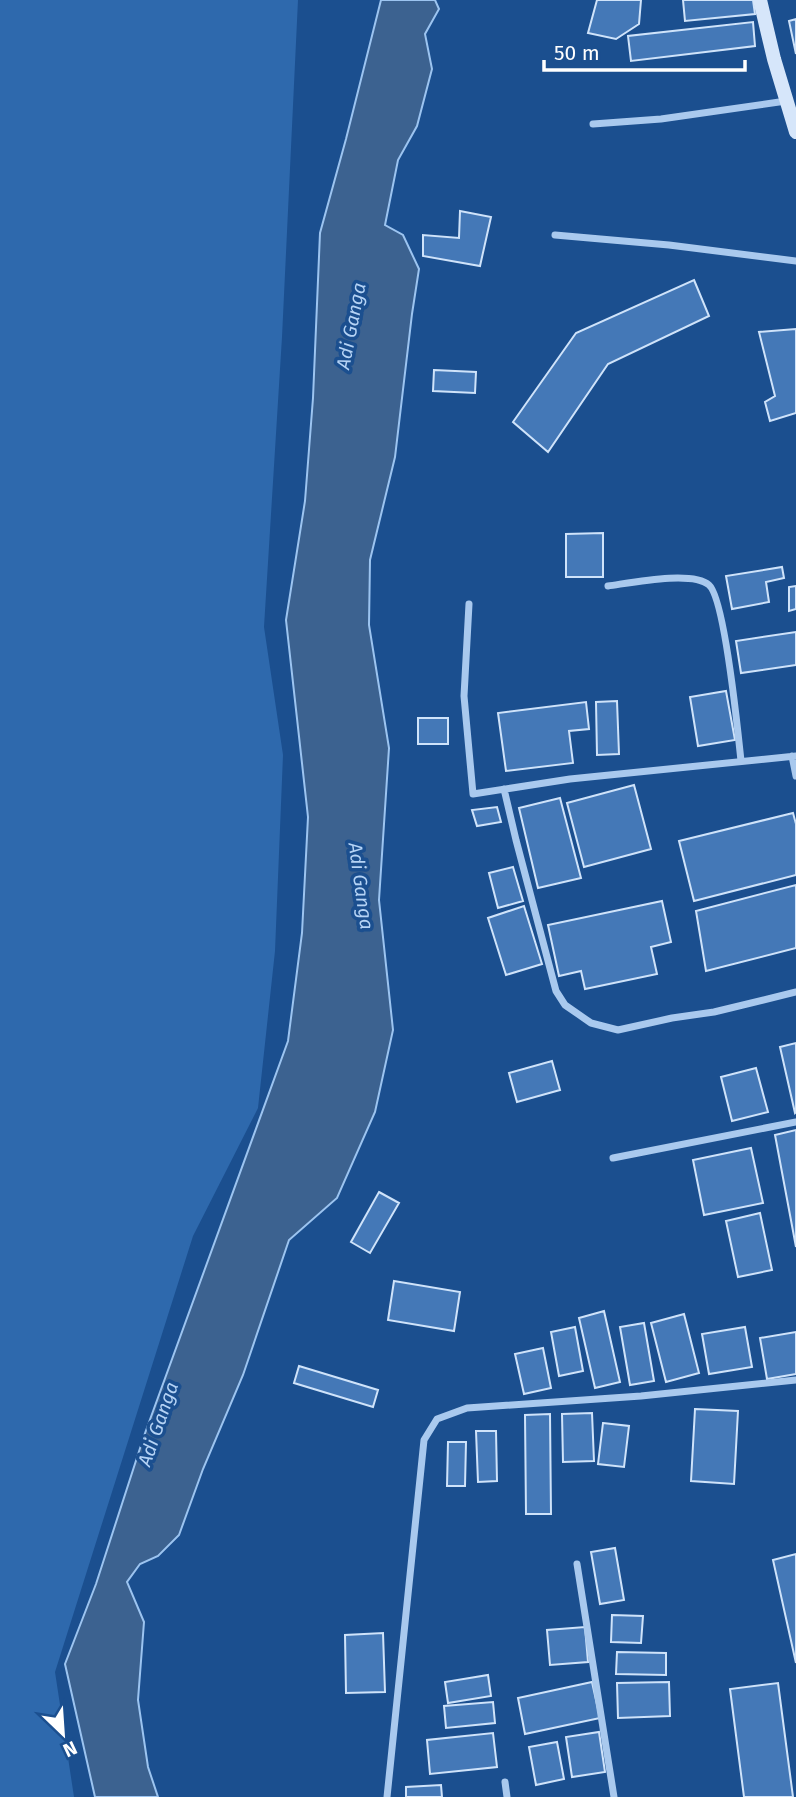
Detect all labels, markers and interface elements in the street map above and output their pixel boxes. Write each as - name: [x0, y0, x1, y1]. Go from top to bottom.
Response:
- scale bar: [544, 28, 745, 72]
- text: 50 m: [554, 40, 600, 66]
- water label: Adi Ganga: [331, 281, 371, 372]
- water label: Adi Ganga: [343, 840, 378, 931]
- water label: Adi Ganga: [133, 1379, 183, 1470]
- north arrow: [28, 1699, 98, 1769]
- text: N: [59, 1736, 81, 1762]

